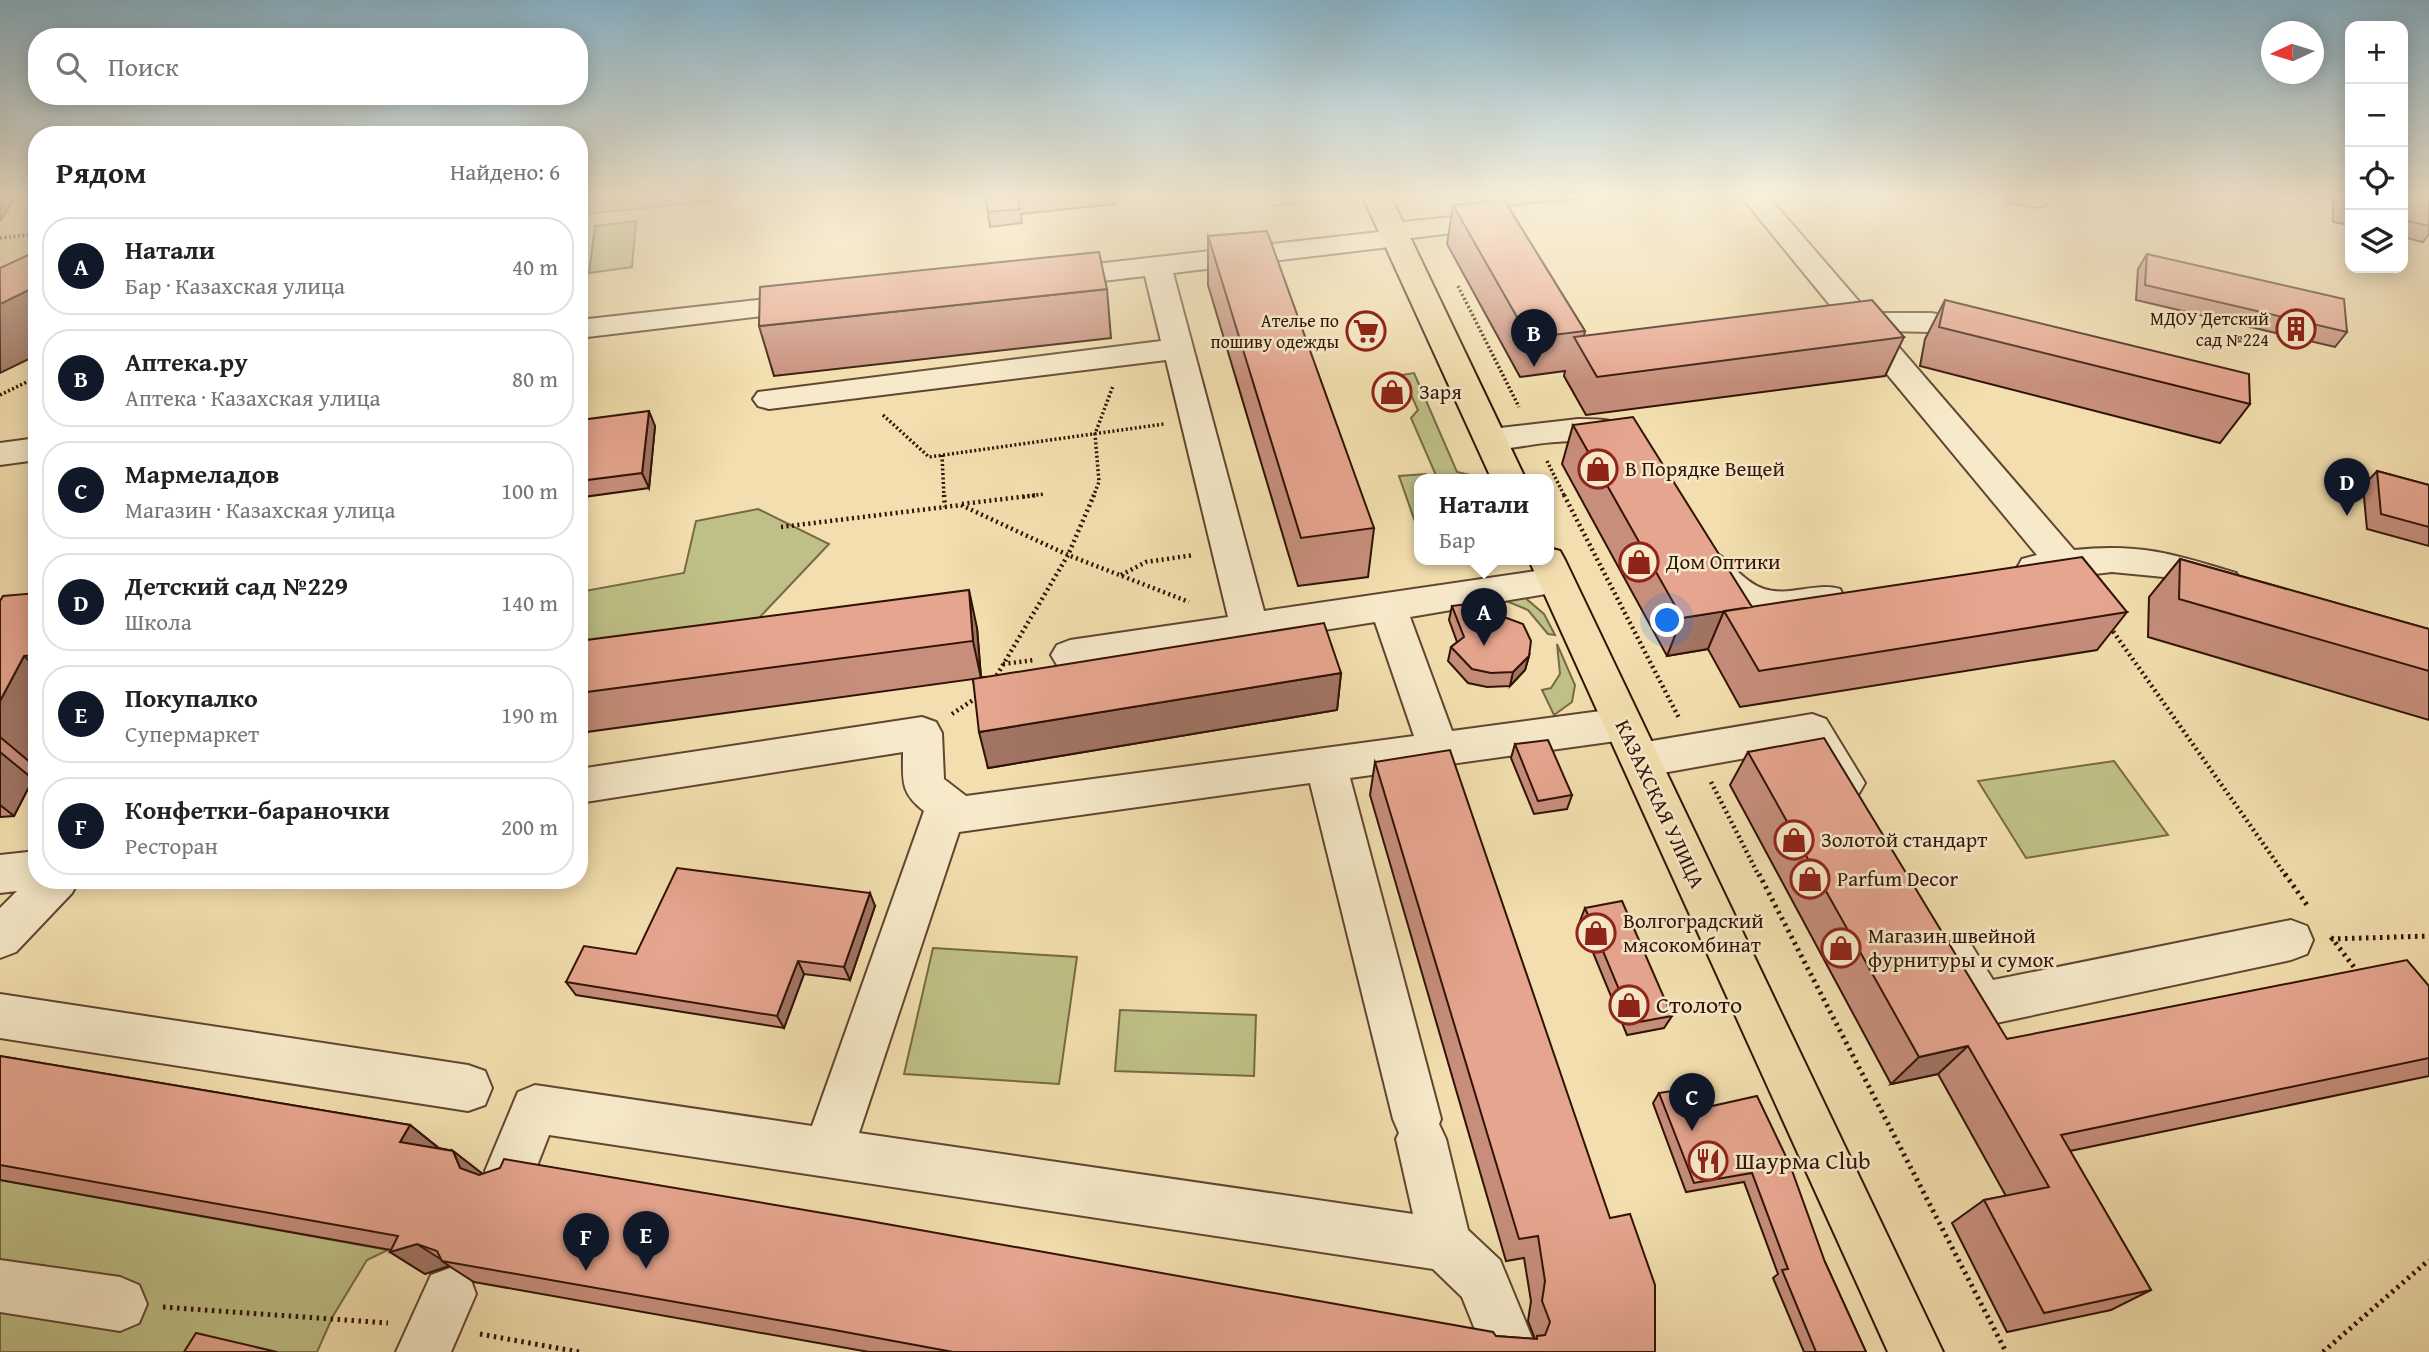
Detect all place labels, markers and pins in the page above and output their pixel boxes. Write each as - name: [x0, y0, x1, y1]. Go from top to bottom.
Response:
- place label: МДОУ Детский сад №224: [2150, 305, 2269, 353]
- place label: Ателье по пошиву одежды: [1210, 307, 1339, 355]
- building icon: МДОУ Детский сад №224: [2275, 308, 2317, 350]
- pin: B: [1511, 309, 1557, 367]
- supermarket icon: Ателье по пошиву одежды: [1345, 310, 1387, 352]
- shop icon: Заря: [1371, 371, 1413, 413]
- place label: Заря: [1419, 376, 1462, 407]
- shop icon: В Порядке Вещей: [1577, 448, 1619, 490]
- place label: В Порядке Вещей: [1625, 453, 1785, 484]
- pin: D: [2324, 458, 2370, 516]
- shop icon: Дом Оптики: [1618, 541, 1660, 583]
- place label: Дом Оптики: [1665, 546, 1780, 577]
- pin: A: [1461, 588, 1507, 646]
- shop icon: Золотой стандарт: [1773, 819, 1815, 861]
- place label: Золотой стандарт: [1821, 824, 1987, 855]
- shop icon: Parfum Decor: [1789, 858, 1831, 900]
- place label: Parfum Decor: [1837, 863, 1958, 894]
- place label: Волгоградский мясокомбинат: [1623, 905, 1764, 960]
- shop icon: Волгоградский мясокомбинат: [1575, 912, 1617, 954]
- place label: Магазин швейной фурнитуры и сумок: [1868, 920, 2054, 975]
- shop icon: Магазин швейной фурнитуры и сумок: [1820, 927, 1862, 969]
- shop icon: Столото: [1608, 984, 1650, 1026]
- place label: Столото: [1656, 987, 1742, 1022]
- pin: C: [1669, 1073, 1715, 1131]
- restaurant icon: Шаурма Club: [1687, 1140, 1729, 1182]
- place label: Шаурма Club: [1735, 1143, 1871, 1178]
- pin: E: [623, 1211, 669, 1269]
- pin: F: [563, 1213, 609, 1271]

